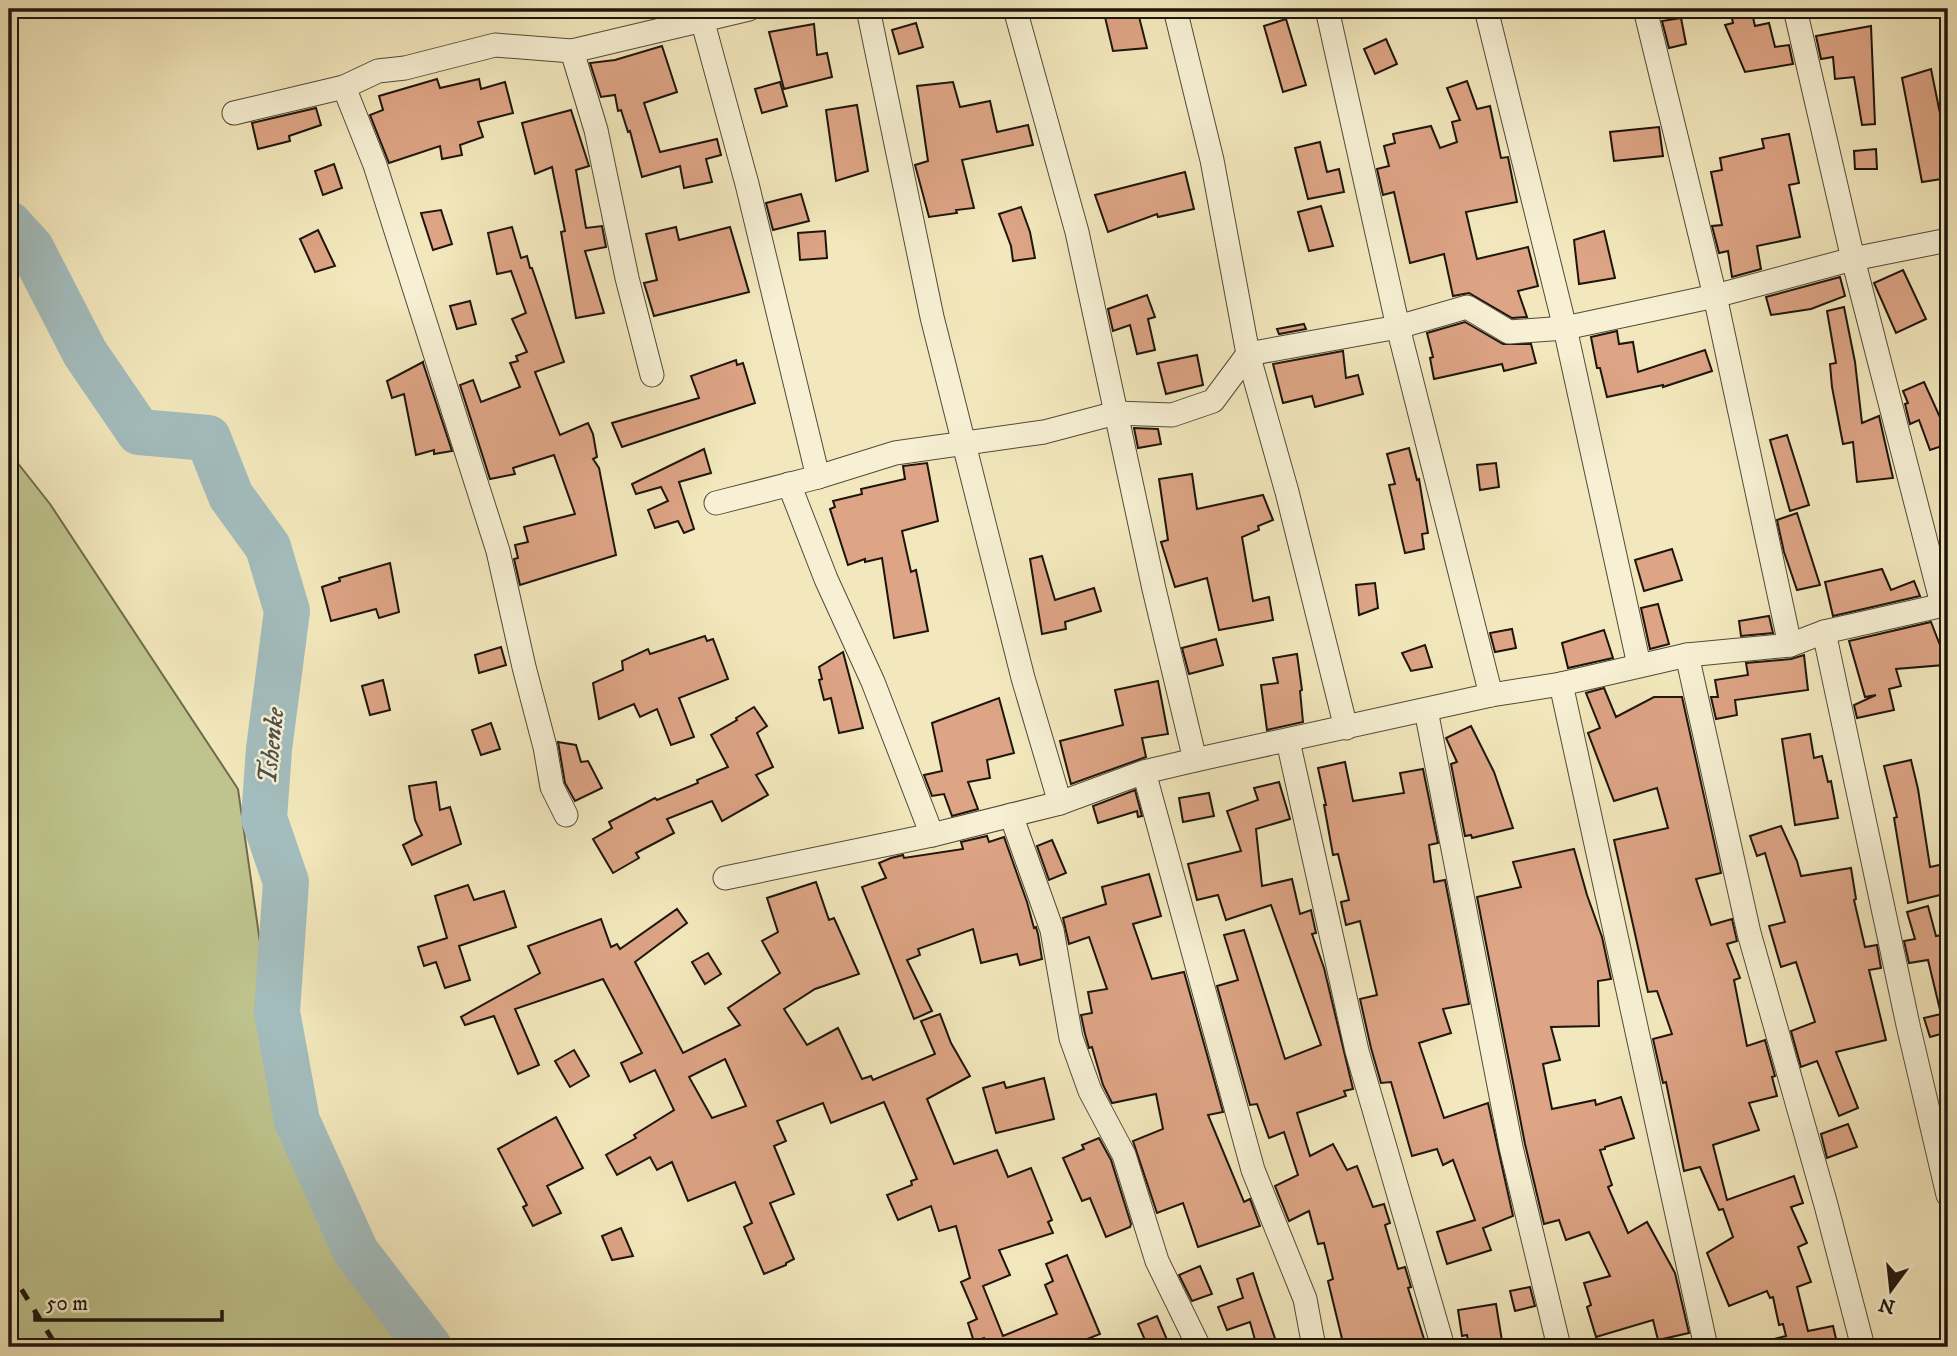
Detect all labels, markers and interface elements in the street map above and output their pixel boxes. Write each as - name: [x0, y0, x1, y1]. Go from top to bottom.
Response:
- water label: Tshenke: [252, 705, 293, 786]
- north arrow: [1856, 1254, 1926, 1324]
- scale bar: [35, 1279, 222, 1323]
- text: 50 m: [46, 1291, 88, 1317]
- text: N: [1876, 1292, 1898, 1318]

